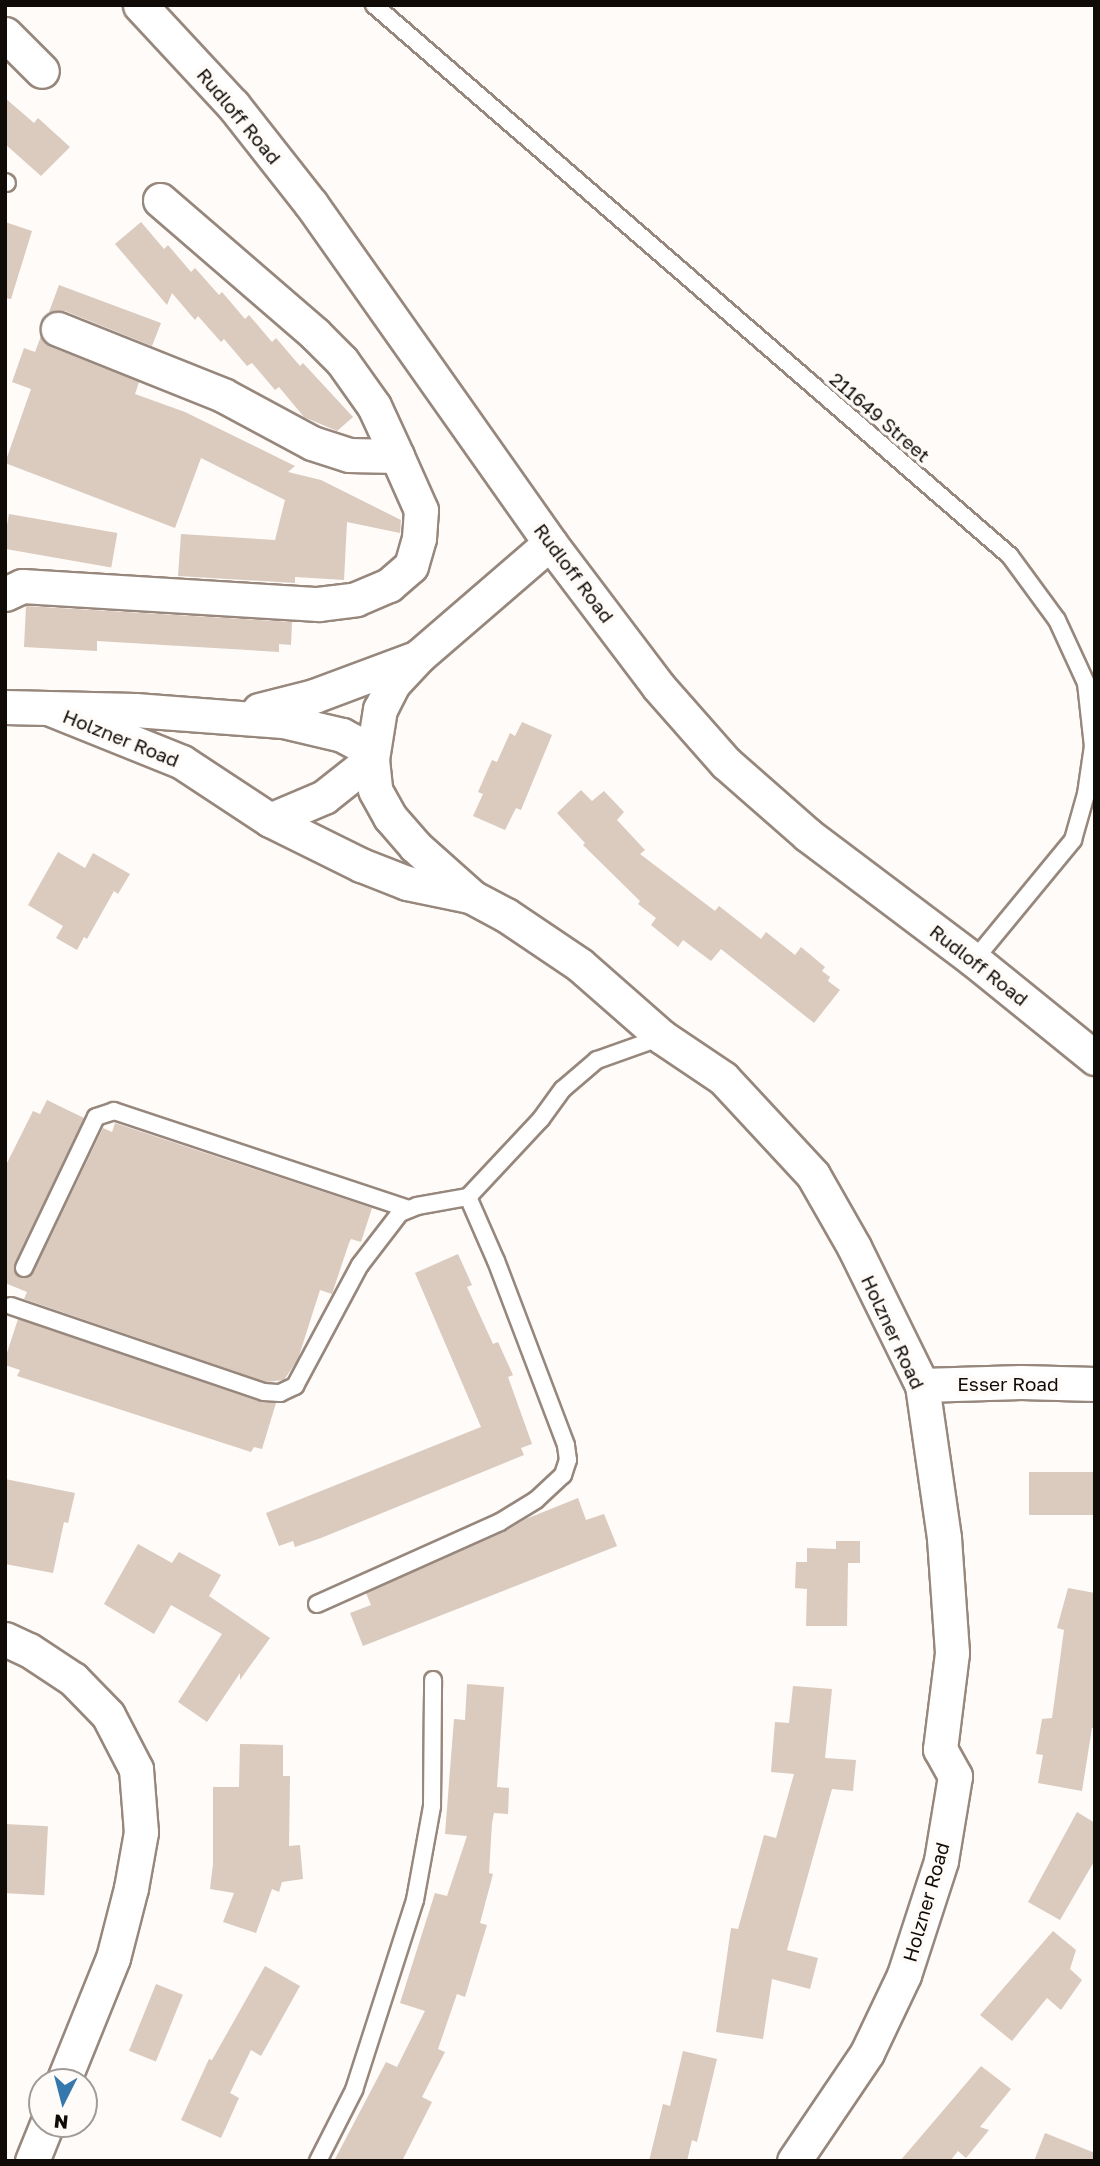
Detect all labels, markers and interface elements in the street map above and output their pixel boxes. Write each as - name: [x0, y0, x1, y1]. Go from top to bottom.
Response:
- street label: Rudloff Road: [192, 63, 286, 169]
- street label: 211649 Street: [825, 367, 935, 467]
- street label: Rudloff Road: [529, 519, 619, 627]
- street label: Holzner Road: [60, 704, 182, 772]
- street label: Rudloff Road: [925, 920, 1033, 1010]
- street label: Holzner Road: [857, 1271, 929, 1393]
- street label: Esser Road: [957, 1373, 1059, 1395]
- street label: Holzner Road: [898, 1840, 954, 1964]
- north arrow: [28, 2068, 98, 2138]
- text: N: [53, 2110, 69, 2135]

